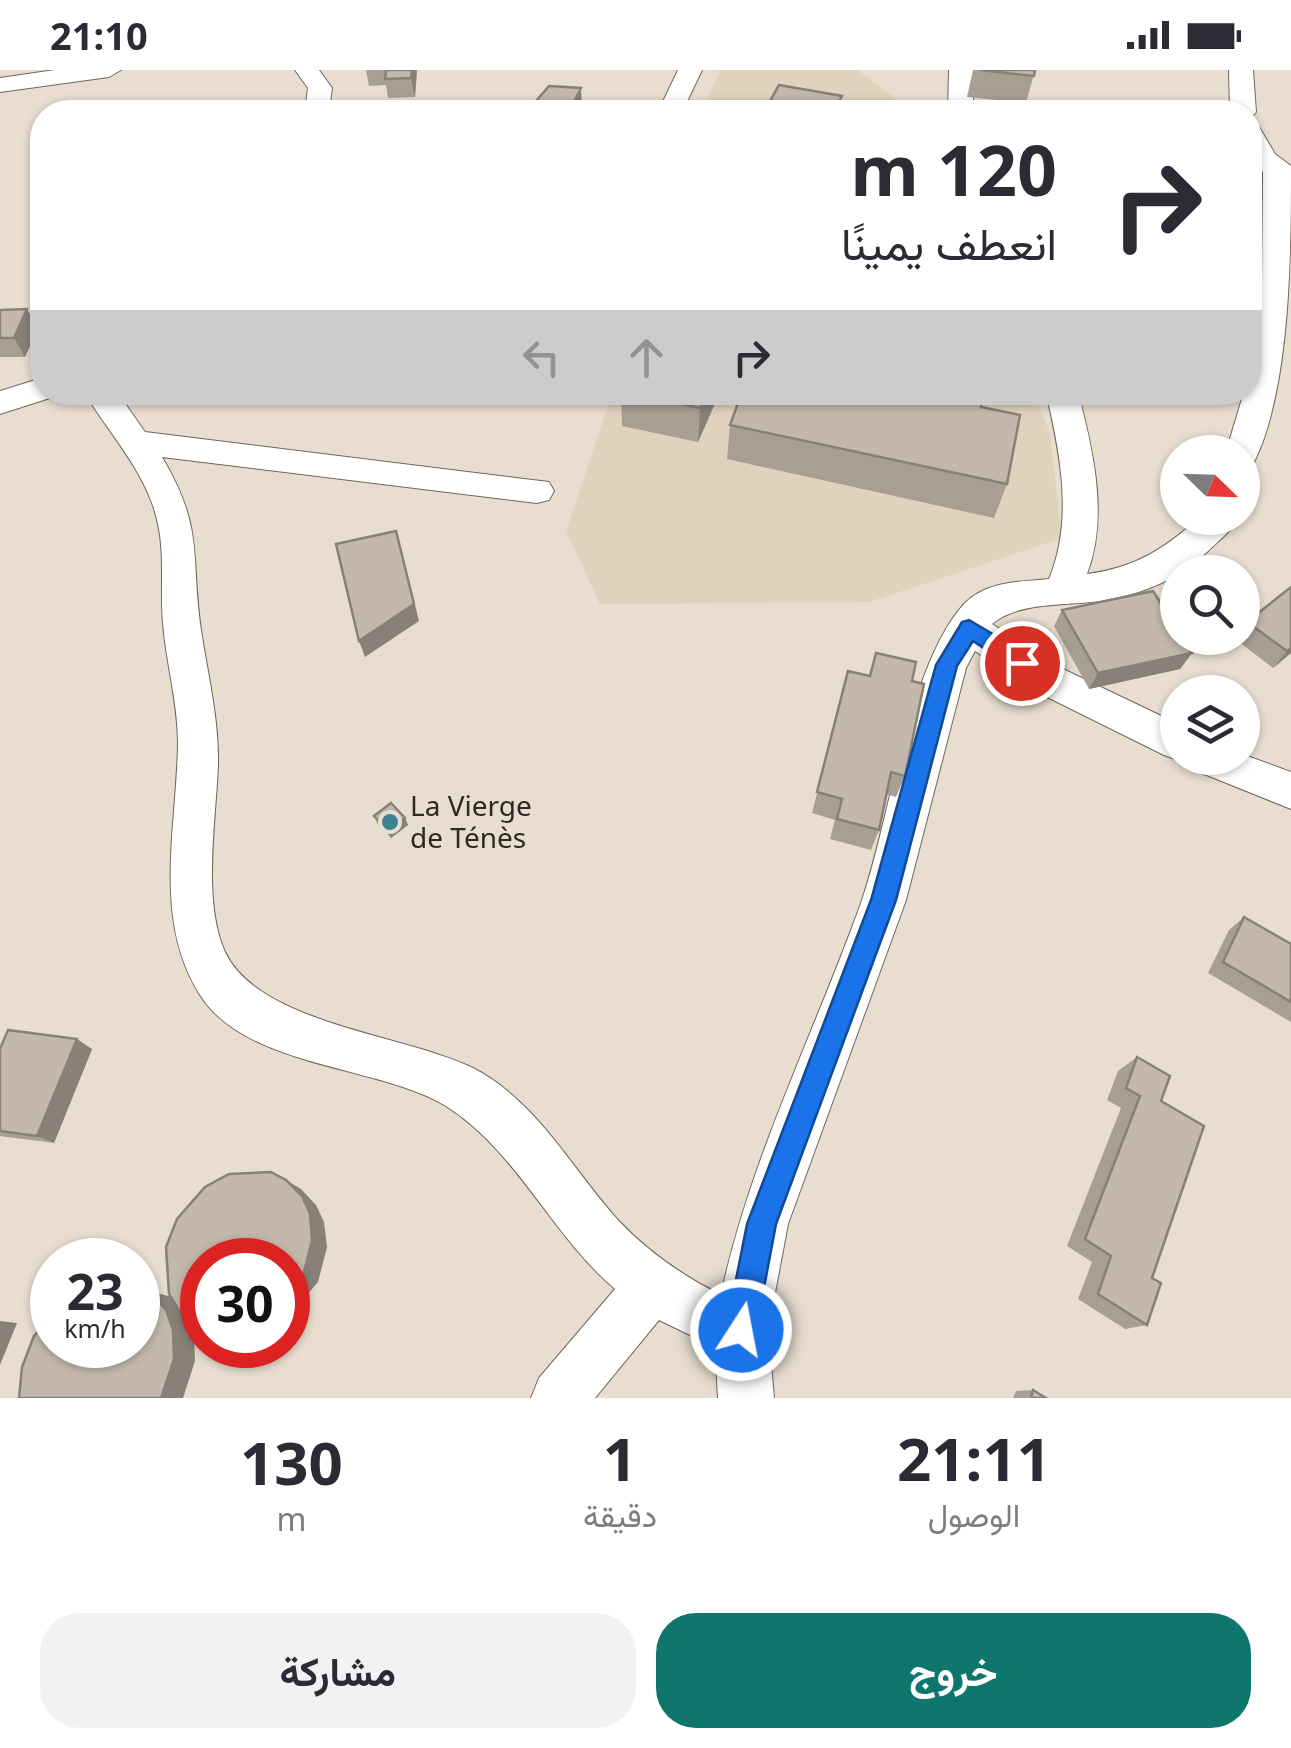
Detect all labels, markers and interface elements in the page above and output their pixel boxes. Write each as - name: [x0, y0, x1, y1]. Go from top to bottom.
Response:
- text: 21:10: [50, 9, 148, 61]
- text: 120 m: [850, 121, 1057, 217]
- icon: right: [1092, 140, 1222, 270]
- text: انعطف يمينًا: [841, 212, 1057, 273]
- icon: left: [514, 330, 569, 385]
- icon: ahead: [619, 330, 674, 385]
- icon: right: [724, 330, 779, 385]
- north arrow: [1160, 435, 1260, 535]
- map controls: [1160, 435, 1260, 775]
- button: search: [1160, 555, 1260, 655]
- pin: [980, 621, 1065, 706]
- icon: arrive: [995, 636, 1050, 691]
- button: layers: [1160, 675, 1260, 775]
- place label: La Vierge de Ténès: [410, 786, 532, 856]
- marker: La Vierge de Ténès: [379, 811, 401, 833]
- speed limit sign: 30: [180, 1238, 310, 1368]
- text: 23: [66, 1257, 124, 1325]
- position arrow: [689, 1278, 793, 1382]
- text: km/h: [64, 1311, 126, 1345]
- text: 1: [603, 1417, 637, 1499]
- text: 21:11: [897, 1417, 1051, 1499]
- text: 130: [240, 1421, 343, 1503]
- text: دقيقة: [583, 1493, 657, 1536]
- text: الوصول: [928, 1493, 1020, 1536]
- text: m: [276, 1497, 306, 1540]
- button: مشاركة: [40, 1613, 636, 1728]
- button: خروج: [656, 1613, 1251, 1728]

